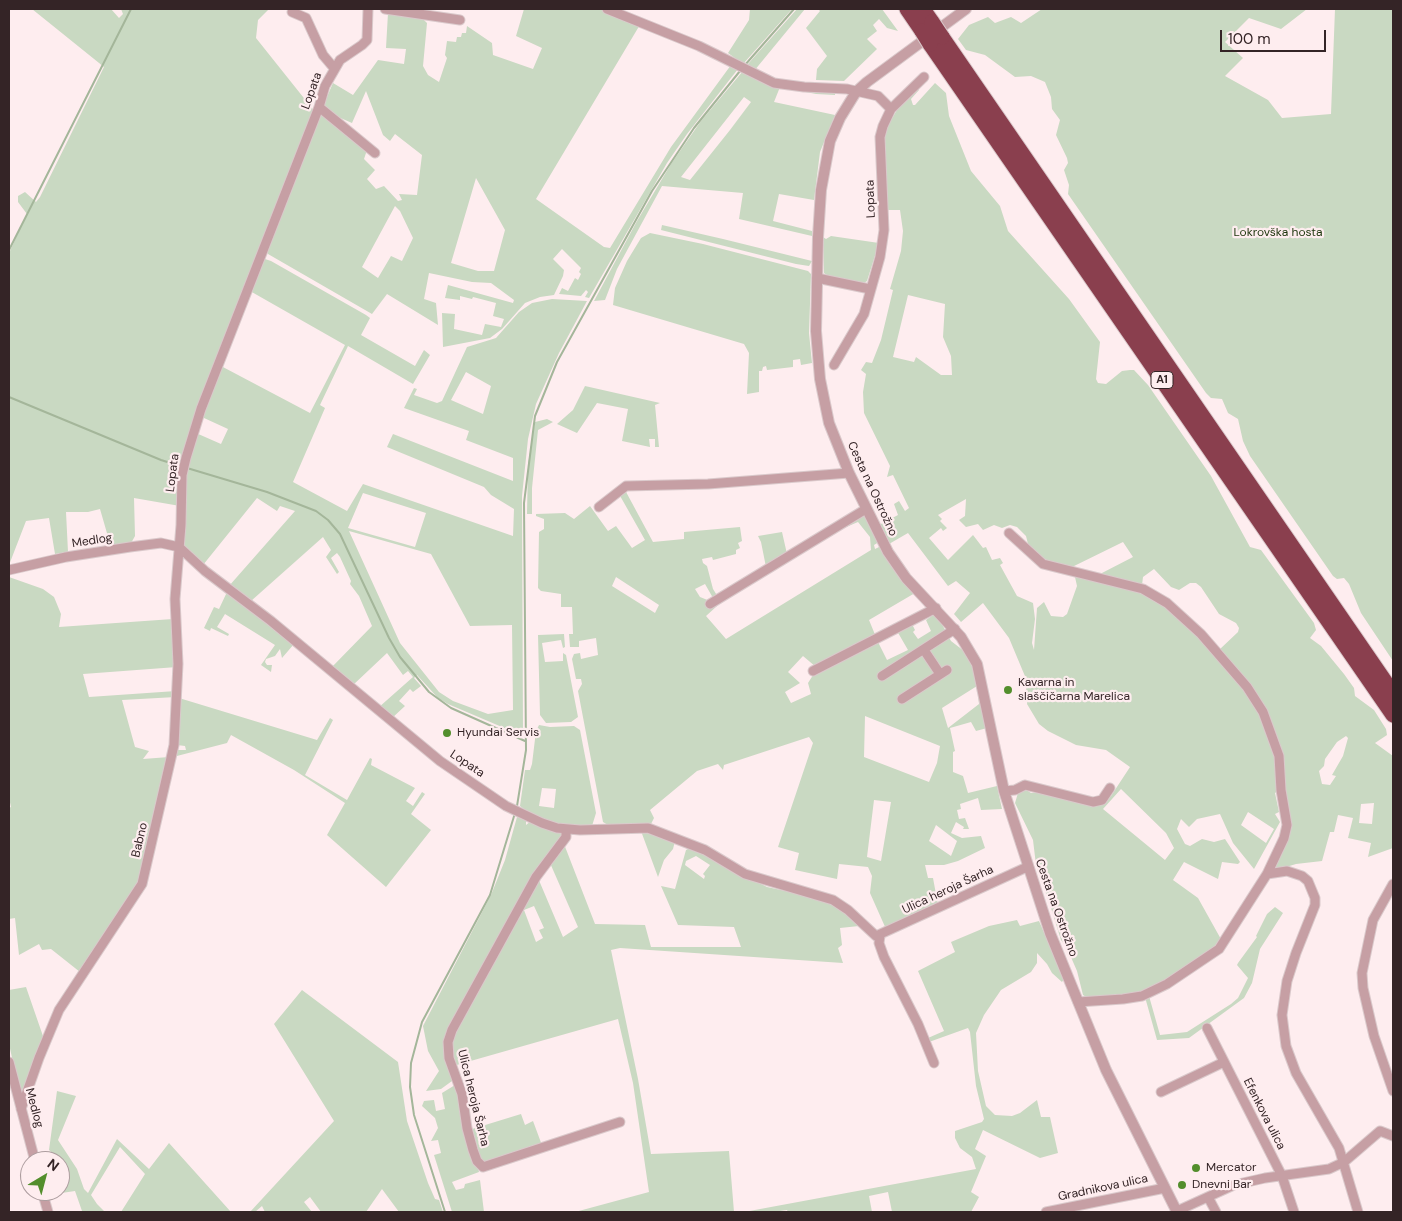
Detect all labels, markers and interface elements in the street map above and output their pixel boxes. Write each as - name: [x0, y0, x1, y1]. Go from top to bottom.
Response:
- scale bar: [1222, 20, 1328, 52]
- text: 100 m: [1228, 29, 1271, 49]
- street label: Lopata: [299, 71, 325, 111]
- street label: Lopata: [863, 180, 879, 218]
- park label: Lokrovška hosta: [1233, 226, 1323, 240]
- road number: A1: [1151, 372, 1173, 388]
- street label: Cesta na Ostrožno: [844, 439, 900, 539]
- street label: Lopata: [164, 453, 182, 493]
- street label: Medlog: [71, 531, 113, 551]
- place label: Kavarna in slaščičarna Marelica: [1018, 676, 1130, 704]
- marker: Kavarna in slaščičarna Marelica: [1002, 684, 1014, 696]
- place label: Hyundai Servis: [457, 726, 539, 740]
- marker: Hyundai Servis: [441, 727, 453, 739]
- street label: Lopata: [447, 747, 487, 781]
- street label: Babno: [129, 821, 151, 859]
- street label: Cesta na Ostrožno: [1032, 857, 1080, 959]
- street label: Ulica heroja Šarha: [900, 863, 996, 917]
- street label: Ulica heroja Šarha: [454, 1048, 492, 1148]
- street label: Efenkova ulica: [1240, 1076, 1288, 1152]
- street label: Medlog: [22, 1086, 46, 1130]
- north arrow: [20, 1151, 70, 1201]
- text: N: [44, 1155, 63, 1175]
- place label: Mercator: [1206, 1161, 1256, 1175]
- marker: Mercator: [1190, 1162, 1202, 1174]
- street label: Gradnikova ulica: [1057, 1171, 1149, 1205]
- place label: Dnevni Bar: [1192, 1178, 1251, 1192]
- marker: Dnevni Bar: [1176, 1179, 1188, 1191]

